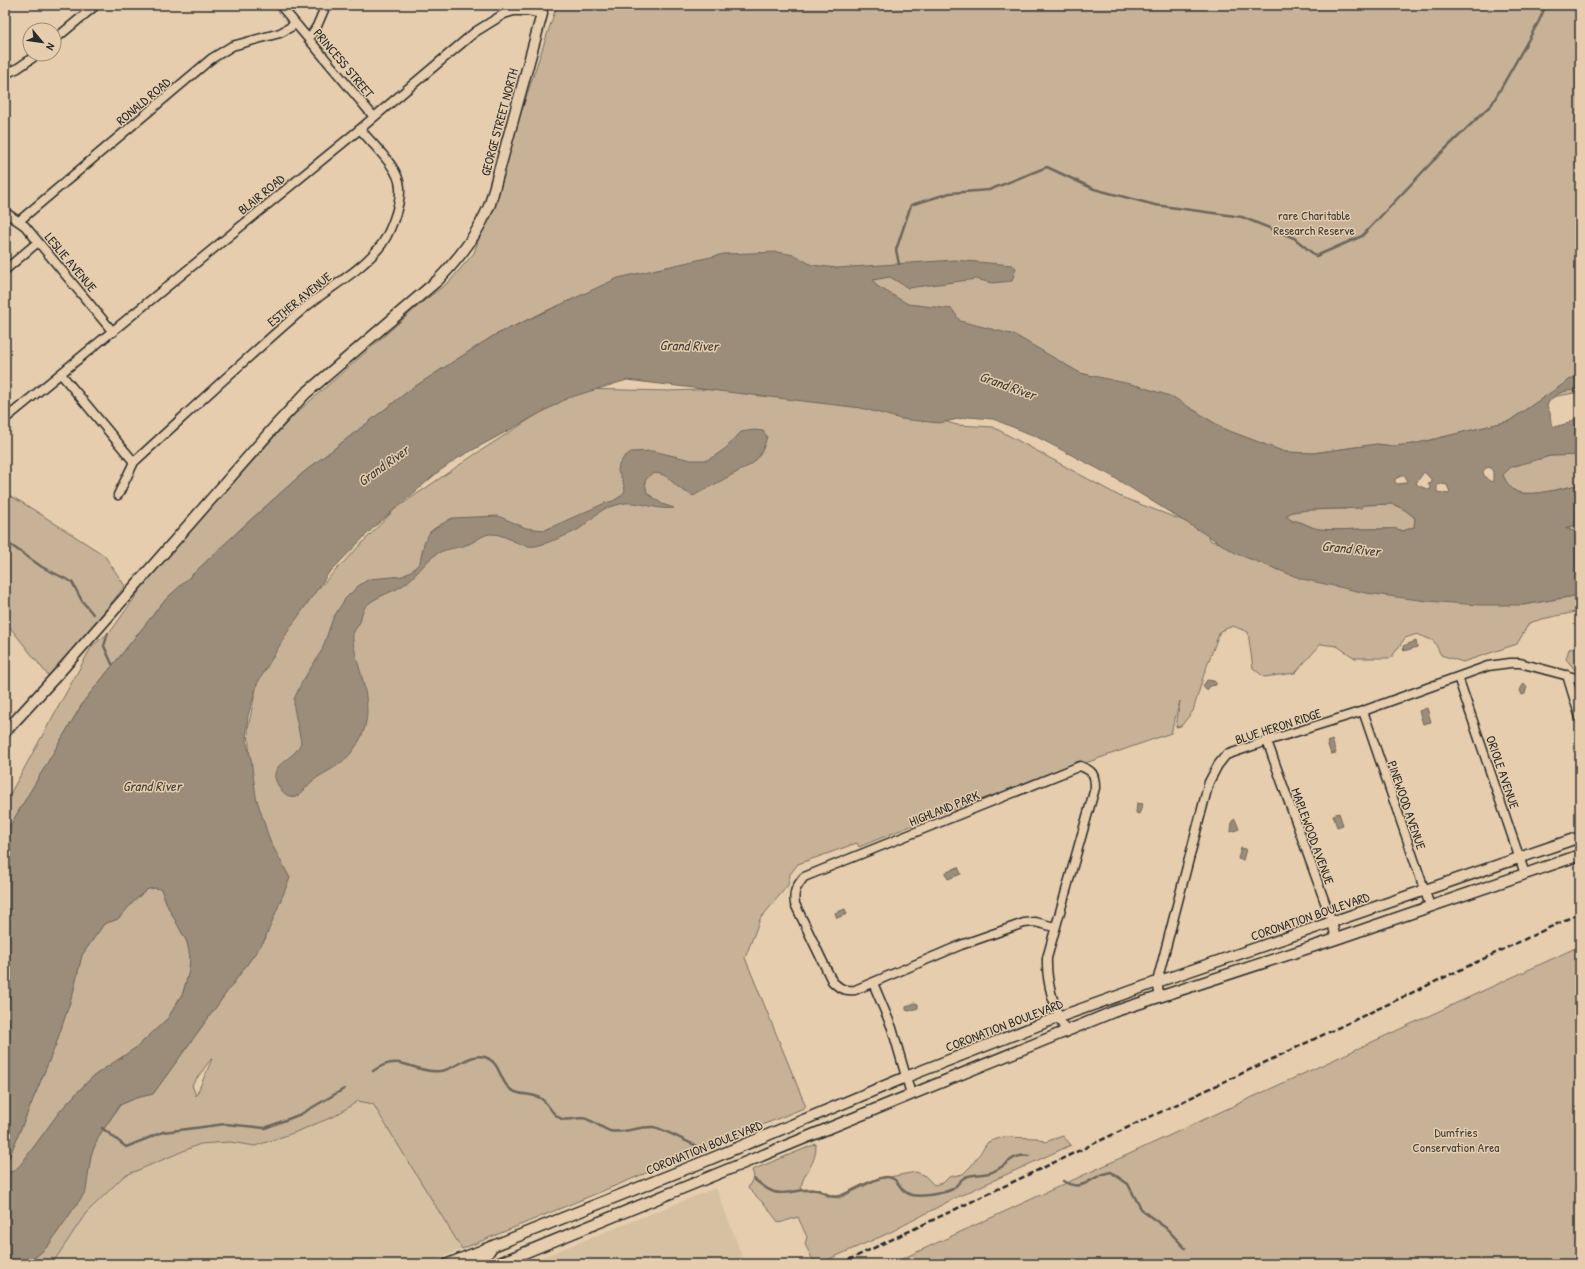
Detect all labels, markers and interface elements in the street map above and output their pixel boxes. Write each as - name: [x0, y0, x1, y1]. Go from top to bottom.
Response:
- north arrow: [22, 22, 62, 62]
- street label: PRINCESS STREET: [310, 24, 379, 102]
- text: N: [43, 41, 58, 53]
- street label: GEORGE STREET NORTH: [476, 66, 522, 178]
- street label: RONALD ROAD: [112, 72, 175, 129]
- street label: BLAIR ROAD: [234, 169, 289, 218]
- park label: rare Charitable Research Reserve: [1273, 206, 1355, 239]
- street label: LESLIE AVENUE: [41, 228, 101, 296]
- street label: ESTHER AVENUE: [263, 267, 335, 330]
- water label: Grand River: [660, 335, 720, 355]
- water label: Grand River: [977, 366, 1040, 405]
- water label: Grand River: [354, 439, 414, 490]
- water label: Grand River: [1321, 535, 1383, 561]
- street label: BLUE HERON RIDGE: [1233, 704, 1323, 748]
- street label: ORIOLE AVENUE: [1482, 733, 1524, 811]
- street label: PINEWOOD AVENUE: [1383, 758, 1431, 852]
- water label: Grand River: [123, 776, 183, 795]
- street label: MAPLEWOOD AVENUE: [1287, 785, 1339, 887]
- street label: HIGHLAND PARK: [906, 786, 982, 830]
- street label: CORONATION BOULEVARD: [1248, 887, 1372, 945]
- street label: CORONATION BOULEVARD: [943, 994, 1066, 1056]
- street label: CORONATION BOULEVARD: [643, 1115, 766, 1179]
- park label: Dumfries Conservation Area: [1413, 1123, 1499, 1156]

